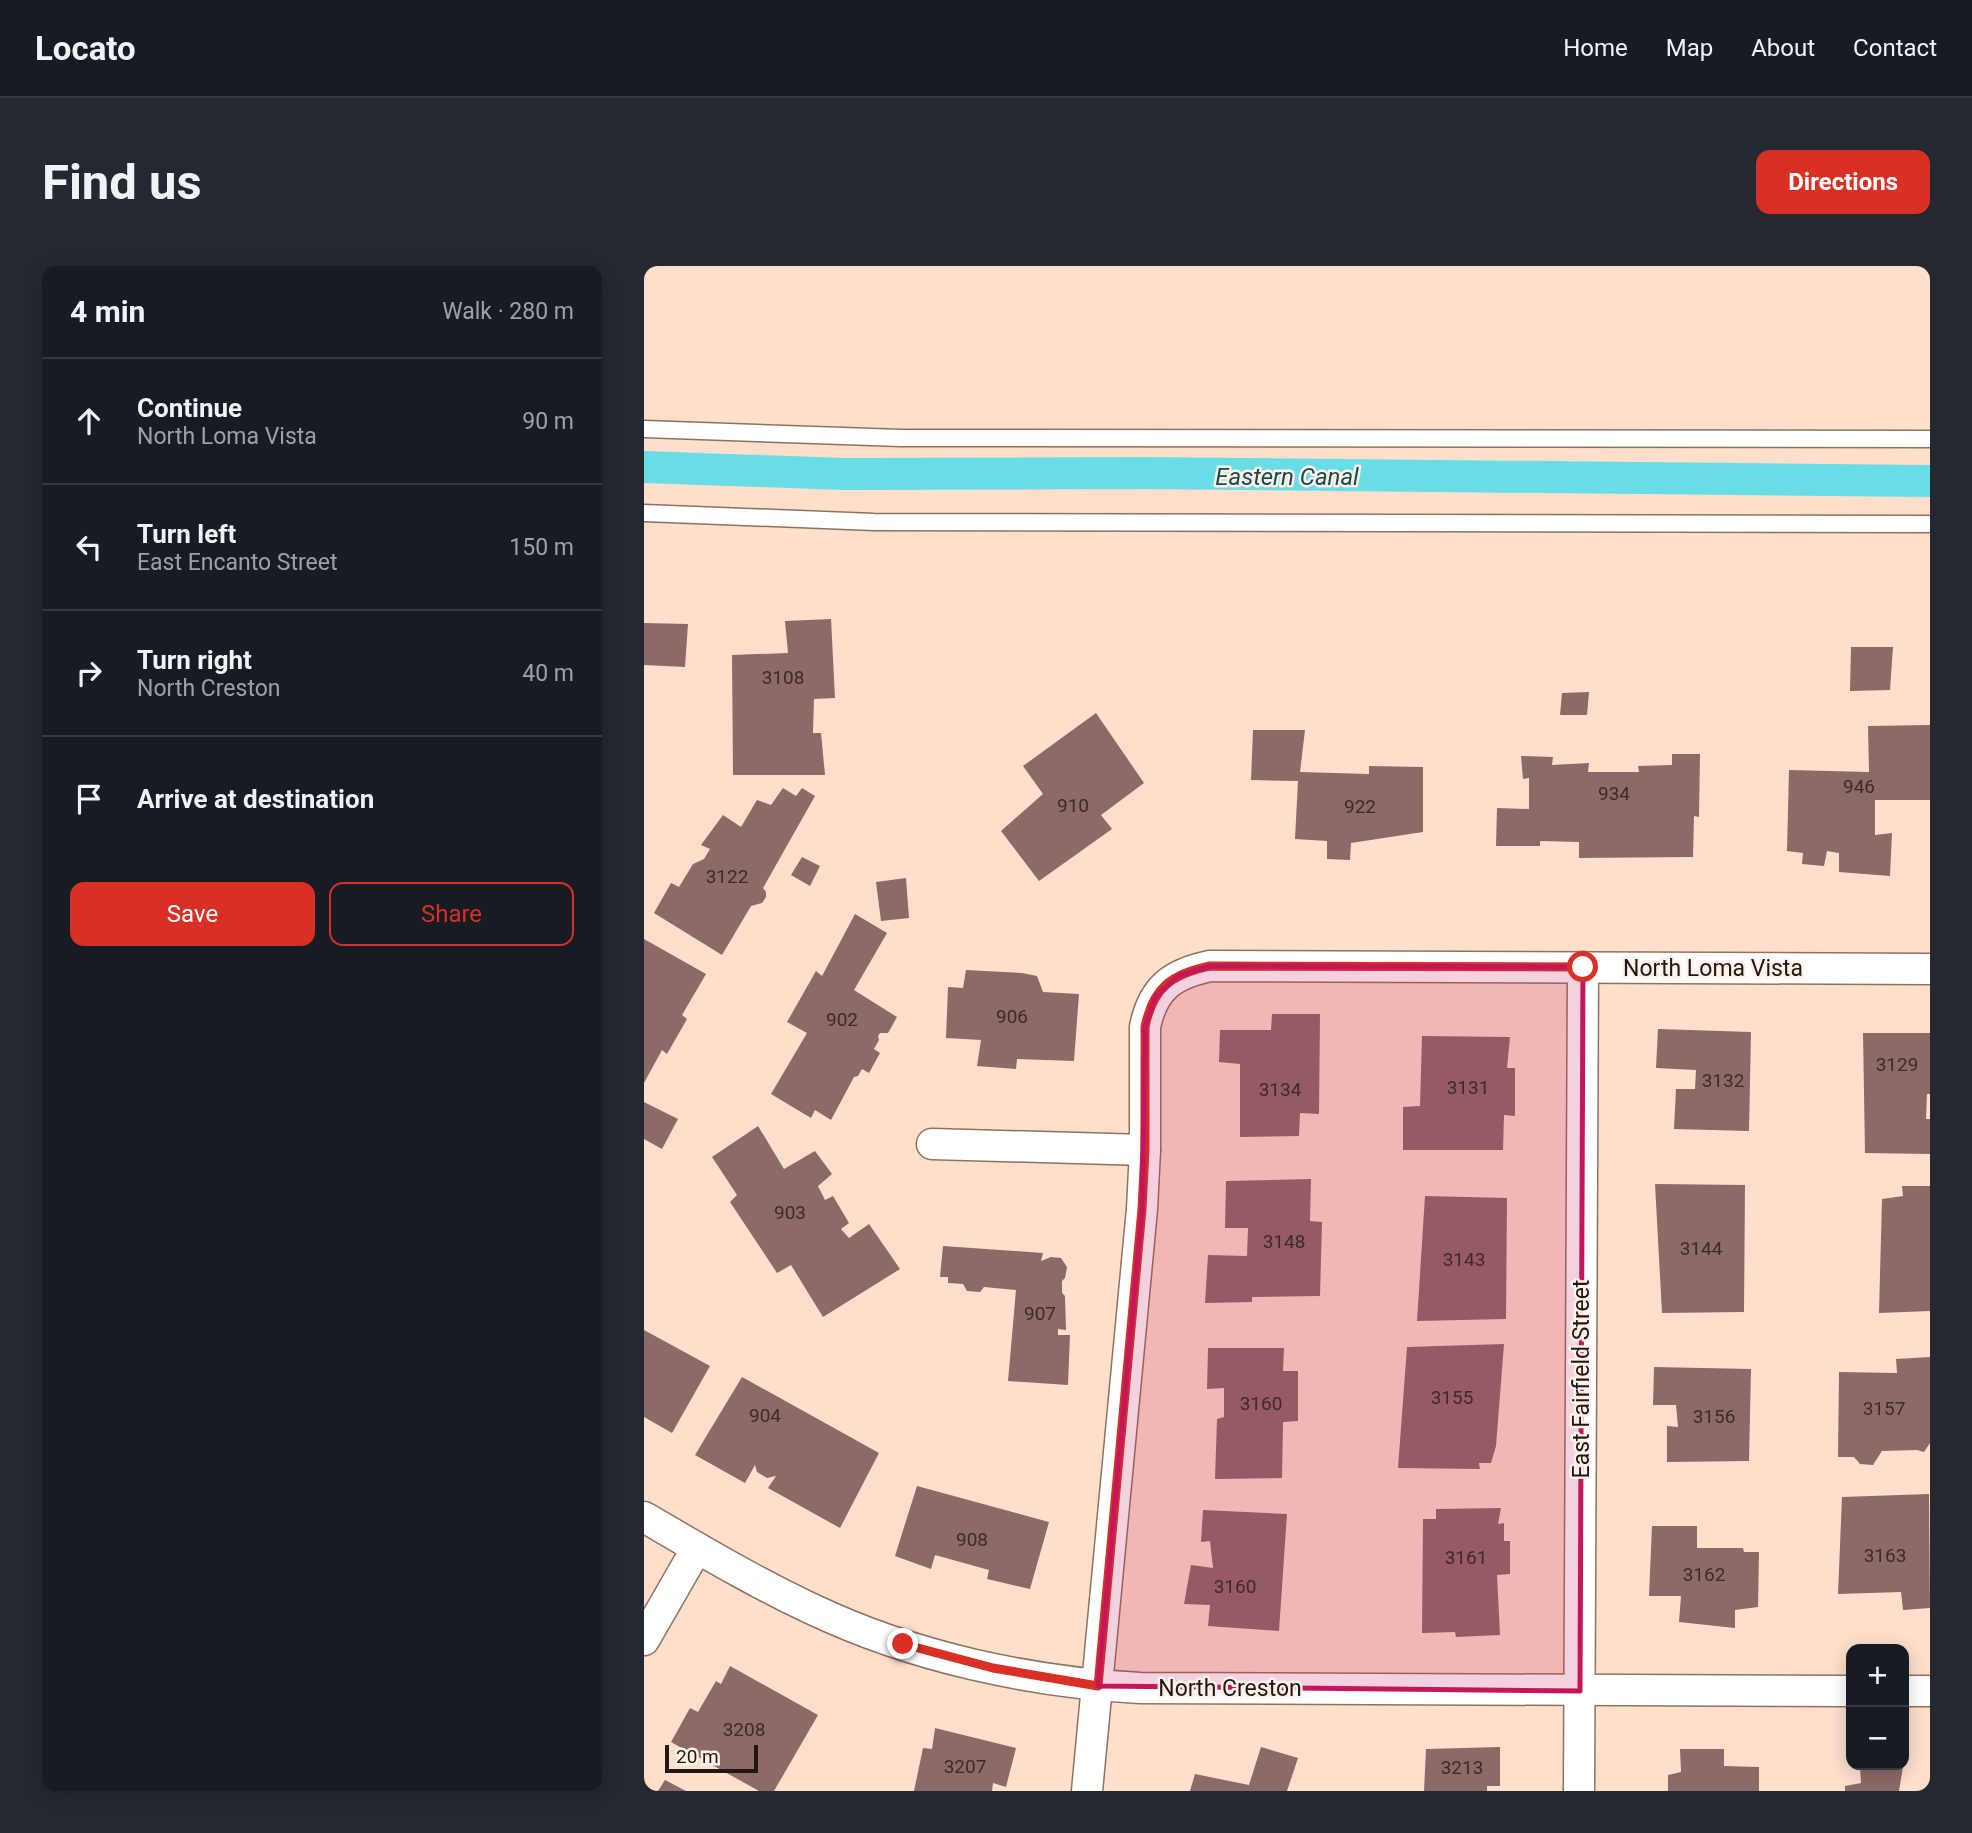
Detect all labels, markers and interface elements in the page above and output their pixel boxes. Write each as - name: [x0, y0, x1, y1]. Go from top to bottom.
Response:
- text: Locato: [35, 29, 136, 68]
- text: Home: [1563, 34, 1628, 62]
- text: Map: [1666, 34, 1713, 62]
- text: About: [1751, 34, 1815, 62]
- text: Contact: [1853, 34, 1937, 62]
- button: Directions: [1756, 150, 1930, 214]
- text: Find us: [42, 154, 202, 211]
- text: 4 min: [70, 294, 145, 329]
- text: Walk · 280 m: [442, 298, 574, 325]
- text: Continue: [137, 393, 242, 423]
- icon: ahead: [70, 402, 108, 440]
- text: 90 m: [522, 408, 574, 435]
- text: North Loma Vista: [137, 423, 317, 450]
- water label: Eastern Canal: [1215, 463, 1359, 491]
- text: Turn left: [137, 519, 236, 549]
- icon: left: [70, 528, 108, 566]
- text: 150 m: [509, 534, 574, 561]
- text: East Encanto Street: [137, 549, 338, 576]
- text: Turn right: [137, 645, 252, 675]
- icon: right: [70, 654, 108, 692]
- text: 40 m: [522, 660, 574, 687]
- house number: 3108: [762, 666, 804, 689]
- text: North Creston: [137, 675, 281, 702]
- house number: 946: [1843, 775, 1875, 798]
- icon: arrive: [70, 780, 108, 818]
- house number: 934: [1598, 782, 1630, 805]
- text: Arrive at destination: [137, 784, 374, 814]
- house number: 910: [1057, 794, 1089, 817]
- house number: 922: [1344, 795, 1376, 818]
- house number: 3122: [706, 865, 748, 888]
- button: Save: [70, 882, 315, 946]
- button: Share: [329, 882, 574, 946]
- route start: [1567, 951, 1598, 982]
- street label: North Loma Vista: [1623, 955, 1803, 982]
- house number: 906: [996, 1005, 1028, 1028]
- house number: 902: [826, 1008, 858, 1031]
- house number: 3129: [1876, 1053, 1918, 1076]
- house number: 3132: [1702, 1069, 1744, 1092]
- house number: 3131: [1447, 1076, 1489, 1099]
- house number: 3134: [1259, 1078, 1302, 1101]
- house number: 903: [774, 1201, 806, 1224]
- house number: 3148: [1263, 1230, 1305, 1253]
- house number: 3144: [1680, 1237, 1723, 1260]
- house number: 3143: [1443, 1248, 1485, 1271]
- street label: East Fairfield Street: [1568, 1280, 1595, 1478]
- house number: 907: [1024, 1302, 1056, 1325]
- house number: 3155: [1431, 1386, 1473, 1409]
- house number: 3160: [1240, 1392, 1282, 1415]
- house number: 3157: [1863, 1397, 1905, 1420]
- house number: 904: [749, 1404, 781, 1427]
- house number: 3156: [1693, 1405, 1735, 1428]
- house number: 908: [956, 1528, 988, 1551]
- house number: 3163: [1864, 1544, 1906, 1567]
- house number: 3161: [1445, 1546, 1487, 1569]
- house number: 3162: [1683, 1563, 1725, 1586]
- house number: 3160: [1214, 1575, 1256, 1598]
- route end: [887, 1628, 918, 1659]
- map controls: [1846, 1644, 1909, 1770]
- button: +: [1846, 1644, 1909, 1707]
- street label: North Creston: [1158, 1675, 1302, 1702]
- button: −: [1846, 1707, 1909, 1770]
- house number: 3208: [723, 1718, 765, 1741]
- scale bar: [665, 1742, 758, 1774]
- text: 20 m: [676, 1745, 719, 1768]
- house number: 3207: [944, 1755, 986, 1778]
- house number: 3213: [1441, 1756, 1483, 1779]

